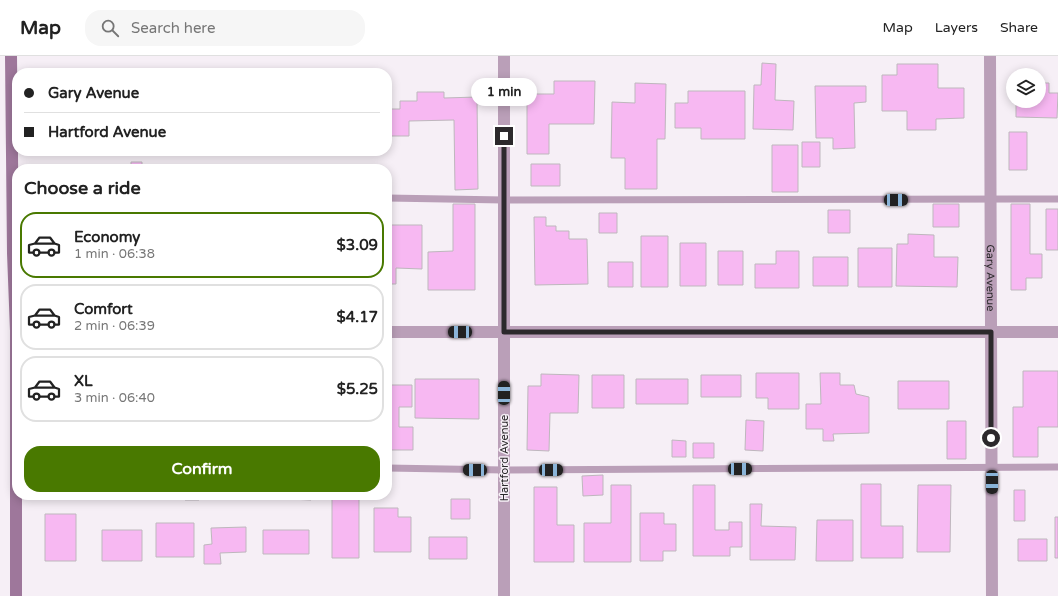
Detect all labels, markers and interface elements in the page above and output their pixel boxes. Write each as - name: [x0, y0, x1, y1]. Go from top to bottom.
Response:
- search box: [85, 10, 365, 46]
- text: Map: [20, 17, 61, 39]
- icon: search: [99, 17, 121, 39]
- text: Search here: [131, 19, 215, 37]
- text: Map: [883, 19, 913, 36]
- text: Layers: [935, 19, 978, 36]
- text: Share: [1000, 19, 1038, 36]
- map controls: [1006, 68, 1046, 108]
- button: layers: [1006, 68, 1046, 108]
- callout: 1 min: [471, 78, 537, 106]
- text: Gary Avenue: [48, 84, 139, 102]
- text: 1 min: [487, 84, 521, 100]
- text: Hartford Avenue: [48, 123, 166, 141]
- route end: [495, 127, 513, 145]
- text: Choose a ride: [24, 177, 141, 199]
- car: [884, 194, 908, 206]
- icon: car: [26, 227, 62, 263]
- text: Economy: [74, 228, 140, 246]
- text: $3.09: [337, 236, 378, 254]
- street label: Gary Avenue: [984, 245, 997, 311]
- text: 1 min · 06:38: [74, 246, 155, 262]
- icon: car: [26, 299, 62, 335]
- text: Comfort: [74, 300, 133, 318]
- text: $4.17: [337, 308, 378, 326]
- text: 2 min · 06:39: [74, 318, 155, 334]
- car: [448, 326, 472, 338]
- icon: car: [26, 371, 62, 407]
- text: XL: [74, 372, 93, 390]
- text: $5.25: [337, 380, 378, 398]
- car: [498, 381, 510, 405]
- text: 3 min · 06:40: [74, 390, 155, 406]
- street label: Hartford Avenue: [498, 415, 511, 501]
- route start: [982, 429, 1000, 447]
- button: Confirm: [24, 446, 380, 492]
- car: [728, 463, 752, 475]
- car: [463, 464, 487, 476]
- car: [539, 464, 563, 476]
- car: [986, 470, 998, 494]

